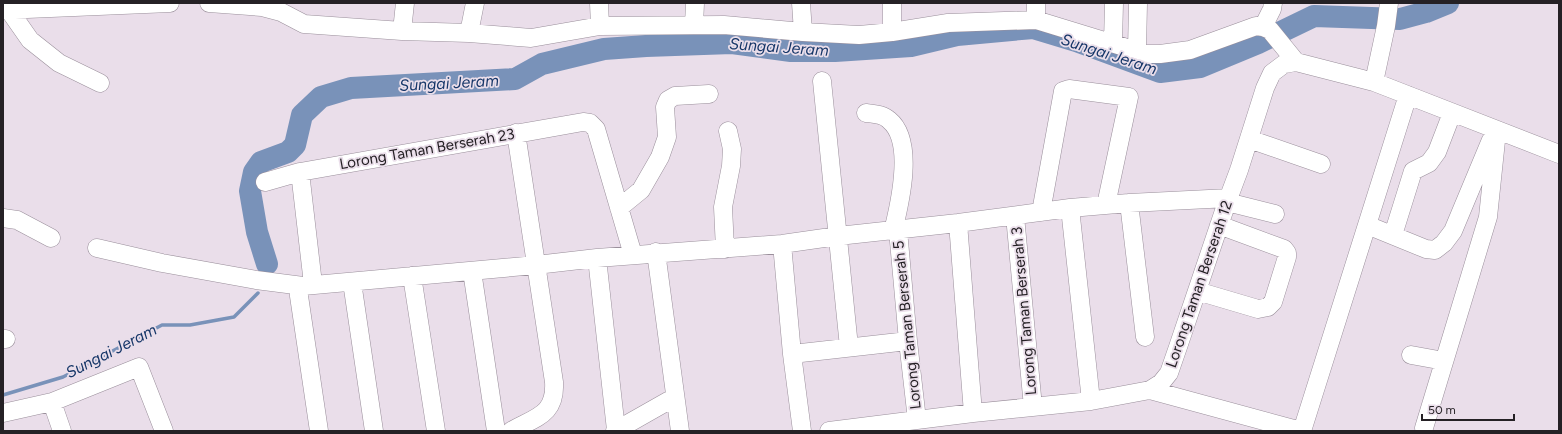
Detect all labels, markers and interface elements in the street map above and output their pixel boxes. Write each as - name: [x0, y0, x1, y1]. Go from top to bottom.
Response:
- water label: Sungai Jeram: [1059, 30, 1160, 79]
- water label: Sungai Jeram: [729, 34, 830, 60]
- water label: Sungai Jeram: [399, 71, 500, 95]
- street label: Lorong Taman Berserah 23: [338, 125, 516, 173]
- street label: Lorong Taman Berserah 12: [1162, 198, 1236, 370]
- street label: Lorong Taman Berserah 3: [1008, 226, 1040, 396]
- street label: Lorong Taman Berserah 5: [889, 240, 925, 410]
- water label: Sungai Jeram: [62, 320, 160, 382]
- scale bar: [1422, 396, 1514, 422]
- text: 50 m: [1428, 403, 1456, 417]

